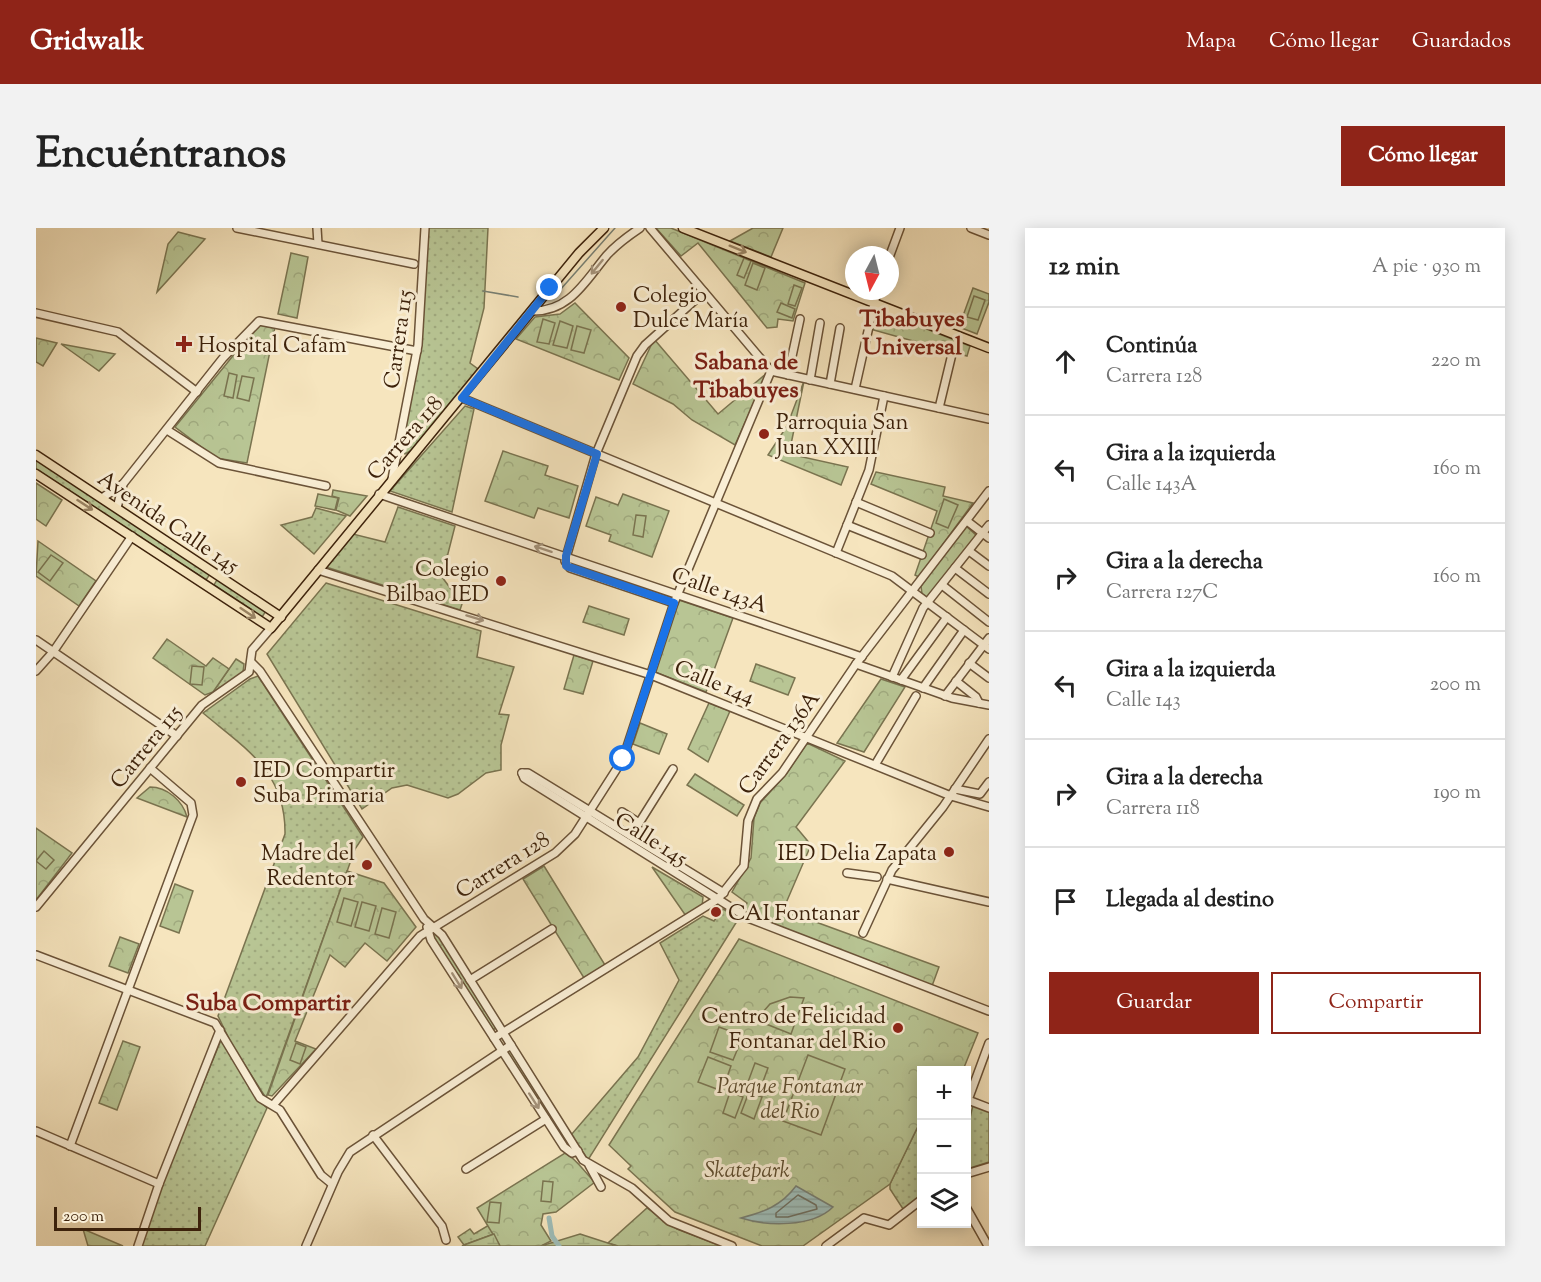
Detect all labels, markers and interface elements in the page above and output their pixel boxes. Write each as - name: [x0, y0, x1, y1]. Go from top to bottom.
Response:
- text: Gridwalk: [30, 22, 144, 62]
- text: Mapa: [1186, 27, 1236, 57]
- text: Cómo llegar: [1269, 27, 1379, 57]
- text: Guardados: [1412, 27, 1511, 57]
- text: Encuéntranos: [36, 126, 286, 186]
- button: Cómo llegar: [1341, 126, 1505, 186]
- one-way arrow: [728, 245, 747, 256]
- north arrow: [845, 246, 899, 300]
- text: 12 min: [1049, 249, 1120, 286]
- text: A pie · 930 m: [1372, 253, 1481, 282]
- one-way arrow: [591, 259, 604, 275]
- route end: [536, 274, 562, 300]
- place label: Colegio Dulce María: [633, 281, 749, 338]
- street label: Carrera 115: [377, 287, 423, 391]
- marker: Colegio Dulce María: [614, 300, 628, 314]
- district label: Tibabuyes Universal: [859, 303, 965, 365]
- place label: Hospital Cafam: [198, 331, 346, 363]
- text: Continúa: [1106, 331, 1197, 363]
- marker: Hospital Cafam: [175, 335, 193, 353]
- icon: ahead: [1049, 345, 1082, 378]
- district label: Sabana de Tibabuyes: [693, 346, 799, 408]
- text: 220 m: [1431, 347, 1481, 376]
- text: Carrera 128: [1106, 363, 1202, 392]
- street label: Carrera 118: [360, 390, 452, 488]
- place label: Parroquia San Juan XXIII: [775, 408, 909, 465]
- marker: Parroquia San Juan XXIII: [757, 427, 771, 441]
- text: Gira a la izquierda: [1106, 439, 1276, 471]
- icon: left: [1049, 453, 1082, 486]
- text: 160 m: [1433, 455, 1481, 484]
- street label: Avenida Calle 145: [90, 464, 245, 583]
- text: Calle 143A: [1106, 471, 1197, 500]
- one-way arrow: [76, 500, 93, 512]
- one-way arrow: [534, 543, 553, 554]
- text: Gira a la derecha: [1106, 547, 1263, 579]
- place label: Colegio Bilbao IED: [386, 555, 489, 612]
- street label: Calle 143A: [667, 560, 772, 623]
- icon: right: [1049, 561, 1082, 594]
- text: 160 m: [1433, 563, 1481, 592]
- marker: Colegio Bilbao IED: [494, 574, 508, 588]
- text: Carrera 127C: [1106, 579, 1218, 608]
- one-way arrow: [239, 607, 256, 619]
- one-way arrow: [465, 613, 484, 624]
- street label: Calle 144: [669, 653, 759, 714]
- text: Gira a la izquierda: [1106, 655, 1276, 687]
- icon: left: [1049, 669, 1082, 702]
- text: 200 m: [1430, 671, 1481, 700]
- street label: Carrera 136A: [732, 685, 829, 802]
- text: Calle 143: [1106, 687, 1181, 716]
- street label: Carrera 115: [104, 699, 191, 797]
- route start: [609, 745, 635, 771]
- place label: IED Compartir Suba Primaria: [253, 756, 395, 813]
- text: Gira a la derecha: [1106, 763, 1263, 795]
- marker: IED Compartir Suba Primaria: [234, 775, 248, 789]
- icon: right: [1049, 777, 1082, 810]
- text: 190 m: [1433, 779, 1481, 808]
- text: Carrera 118: [1106, 795, 1200, 824]
- street label: Calle 145: [608, 806, 693, 876]
- street label: Carrera 128: [450, 825, 557, 908]
- place label: Madre del Redentor: [261, 839, 355, 896]
- place label: IED Delia Zapata: [777, 839, 937, 871]
- marker: IED Delia Zapata: [942, 845, 956, 859]
- marker: Madre del Redentor: [360, 858, 374, 872]
- icon: arrive: [1049, 885, 1082, 918]
- text: Llegada al destino: [1106, 885, 1274, 917]
- place label: CAI Fontanar: [728, 899, 860, 931]
- marker: CAI Fontanar: [709, 905, 723, 919]
- one-way arrow: [452, 972, 464, 989]
- button: Guardar: [1049, 972, 1259, 1034]
- button: Compartir: [1271, 972, 1481, 1034]
- district label: Suba Compartir: [185, 987, 352, 1021]
- place label: Centro de Felicidad Fontanar del Rio: [701, 1002, 886, 1059]
- marker: Centro de Felicidad Fontanar del Rio: [891, 1021, 905, 1035]
- map controls: [917, 1066, 971, 1228]
- button: +: [917, 1066, 971, 1120]
- park label: Parque Fontanar del Rio: [717, 1072, 863, 1129]
- one-way arrow: [528, 1092, 540, 1108]
- button: −: [917, 1120, 971, 1174]
- park label: Skatepark: [704, 1156, 790, 1188]
- button: layers: [917, 1174, 971, 1228]
- scale bar: [54, 1204, 201, 1232]
- text: 200 m: [63, 1206, 104, 1229]

